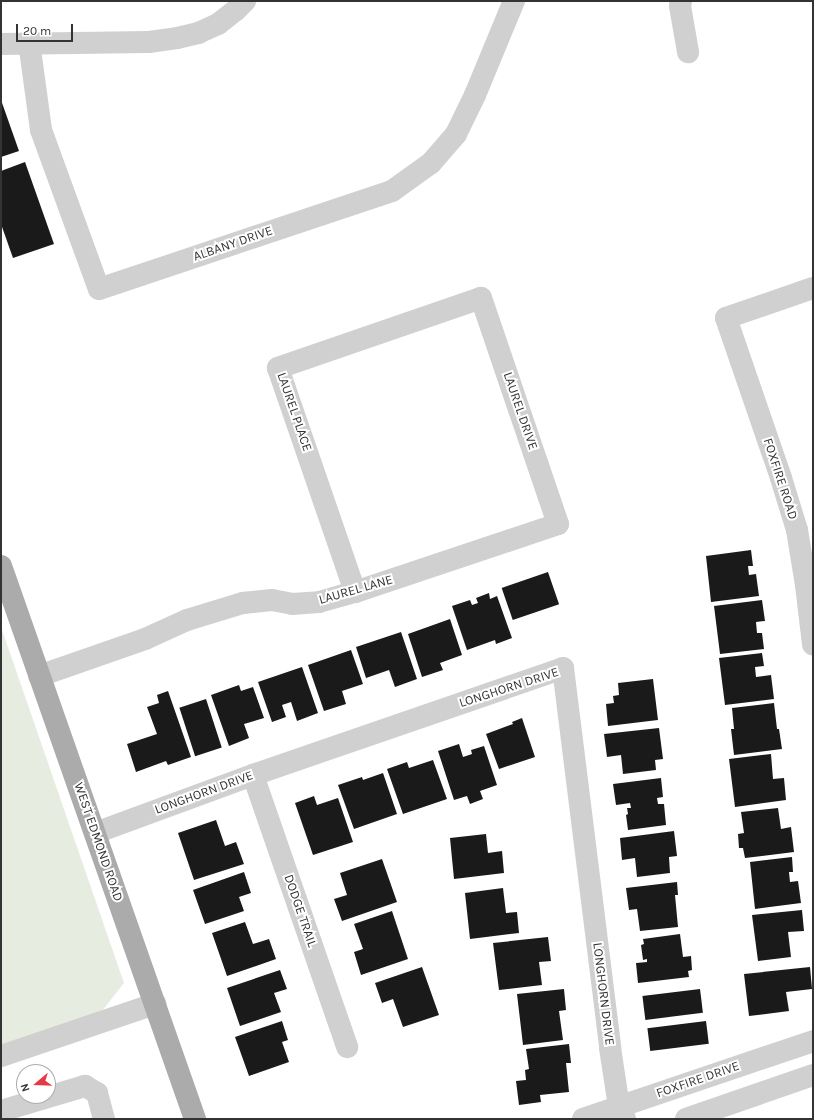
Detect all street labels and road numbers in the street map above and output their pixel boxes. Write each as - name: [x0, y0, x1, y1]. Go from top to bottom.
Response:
- street label: ALBANY DRIVE: [191, 223, 275, 265]
- street label: LAUREL PLACE: [273, 370, 315, 454]
- street label: LAUREL DRIVE: [499, 370, 541, 452]
- street label: FOXFIRE ROAD: [760, 436, 800, 522]
- street label: LAUREL LANE: [317, 572, 395, 608]
- street label: LONGHORN DRIVE: [457, 665, 561, 711]
- street label: LONGHORN DRIVE: [153, 768, 255, 818]
- street label: WEST EDMOND ROAD: [70, 781, 126, 903]
- street label: DODGE TRAIL: [280, 873, 320, 949]
- street label: LONGHORN DRIVE: [589, 942, 617, 1046]
- street label: FOXFIRE DRIVE: [654, 1058, 742, 1102]

